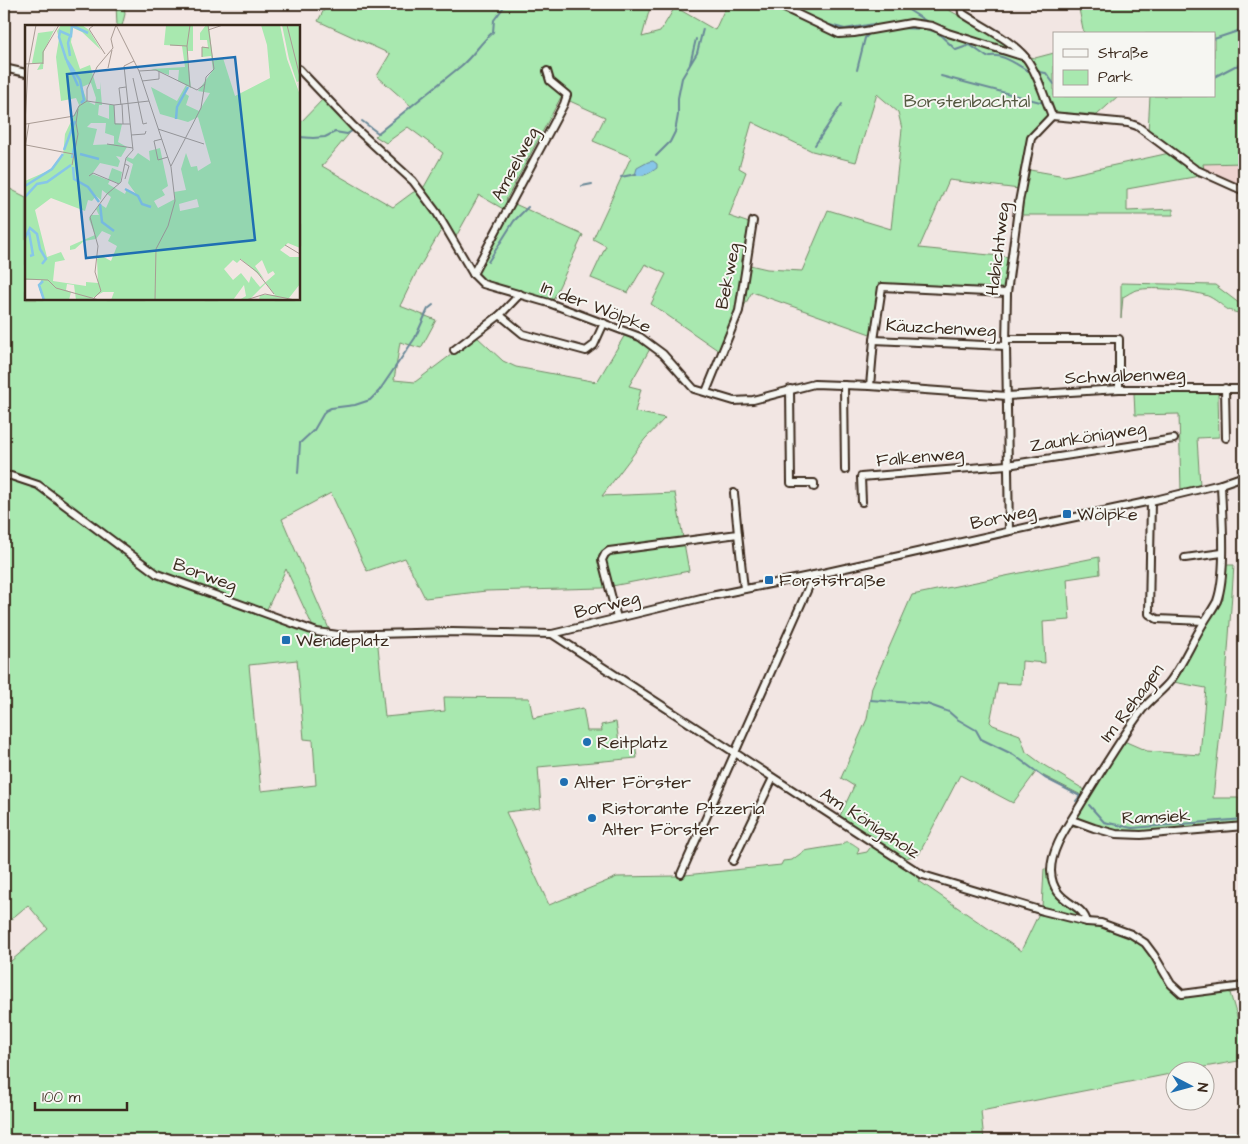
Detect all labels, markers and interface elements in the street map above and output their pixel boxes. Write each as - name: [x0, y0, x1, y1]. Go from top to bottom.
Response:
- inset map: [25, 25, 300, 300]
- legend: [1053, 32, 1216, 98]
- text: Straße: [1098, 43, 1148, 64]
- text: Park: [1098, 67, 1133, 88]
- park label: Borstenbachtal: [904, 89, 1031, 114]
- street label: Amselweg: [485, 122, 546, 206]
- street label: Habichtweg: [980, 201, 1017, 297]
- street label: Bekweg: [709, 241, 748, 312]
- street label: In der Wölpke: [537, 275, 655, 340]
- street label: Käuzchenweg: [885, 313, 997, 344]
- street label: Schwalbenweg: [1064, 361, 1186, 392]
- street label: Zaunkönigweg: [1028, 415, 1148, 459]
- street label: Falkenweg: [875, 441, 965, 474]
- street label: Borweg: [968, 498, 1038, 537]
- place label: Wölpke: [1077, 502, 1138, 527]
- marker: Wölpke: [1061, 508, 1073, 520]
- street label: Borweg: [169, 552, 240, 599]
- place label: Forststraße: [779, 568, 886, 593]
- marker: Forststraße: [763, 574, 775, 586]
- street label: Borweg: [572, 585, 642, 626]
- place label: Wendeplatz: [296, 628, 389, 653]
- marker: Wendeplatz: [280, 634, 292, 646]
- street label: Im Rehagen: [1094, 658, 1171, 748]
- place label: Reitplatz: [597, 730, 668, 755]
- marker: Reitplatz: [581, 736, 593, 748]
- place label: Alter Förster: [574, 770, 691, 795]
- marker: Alter Förster: [558, 776, 570, 788]
- street label: Am Königsholz: [815, 781, 925, 866]
- place label: Ristorante Ptzzeria Alter Förster: [602, 796, 764, 842]
- street label: Ramsiek: [1121, 803, 1191, 831]
- marker: Ristorante Ptzzeria Alter Förster: [586, 812, 598, 824]
- north arrow: [1166, 1062, 1216, 1112]
- scale bar: [35, 1079, 128, 1111]
- text: N: [1192, 1082, 1212, 1093]
- text: 100 m: [42, 1087, 81, 1108]

